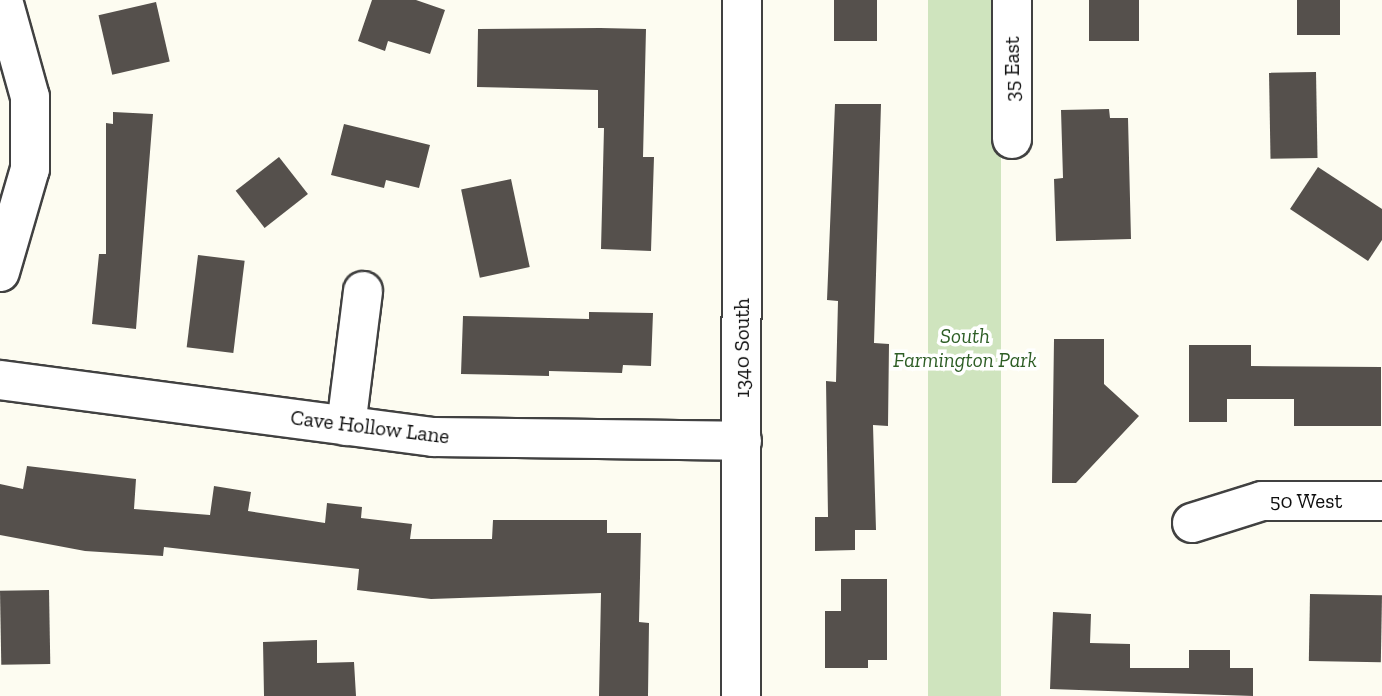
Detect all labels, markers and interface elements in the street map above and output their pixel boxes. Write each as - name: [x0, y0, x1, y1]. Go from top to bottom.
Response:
- street label: 35 East: [999, 36, 1025, 102]
- street label: 1340 South: [729, 298, 755, 398]
- park label: South Farmington Park: [893, 323, 1037, 373]
- street label: Cave Hollow Lane: [289, 405, 451, 449]
- street label: 50 West: [1269, 488, 1343, 514]

